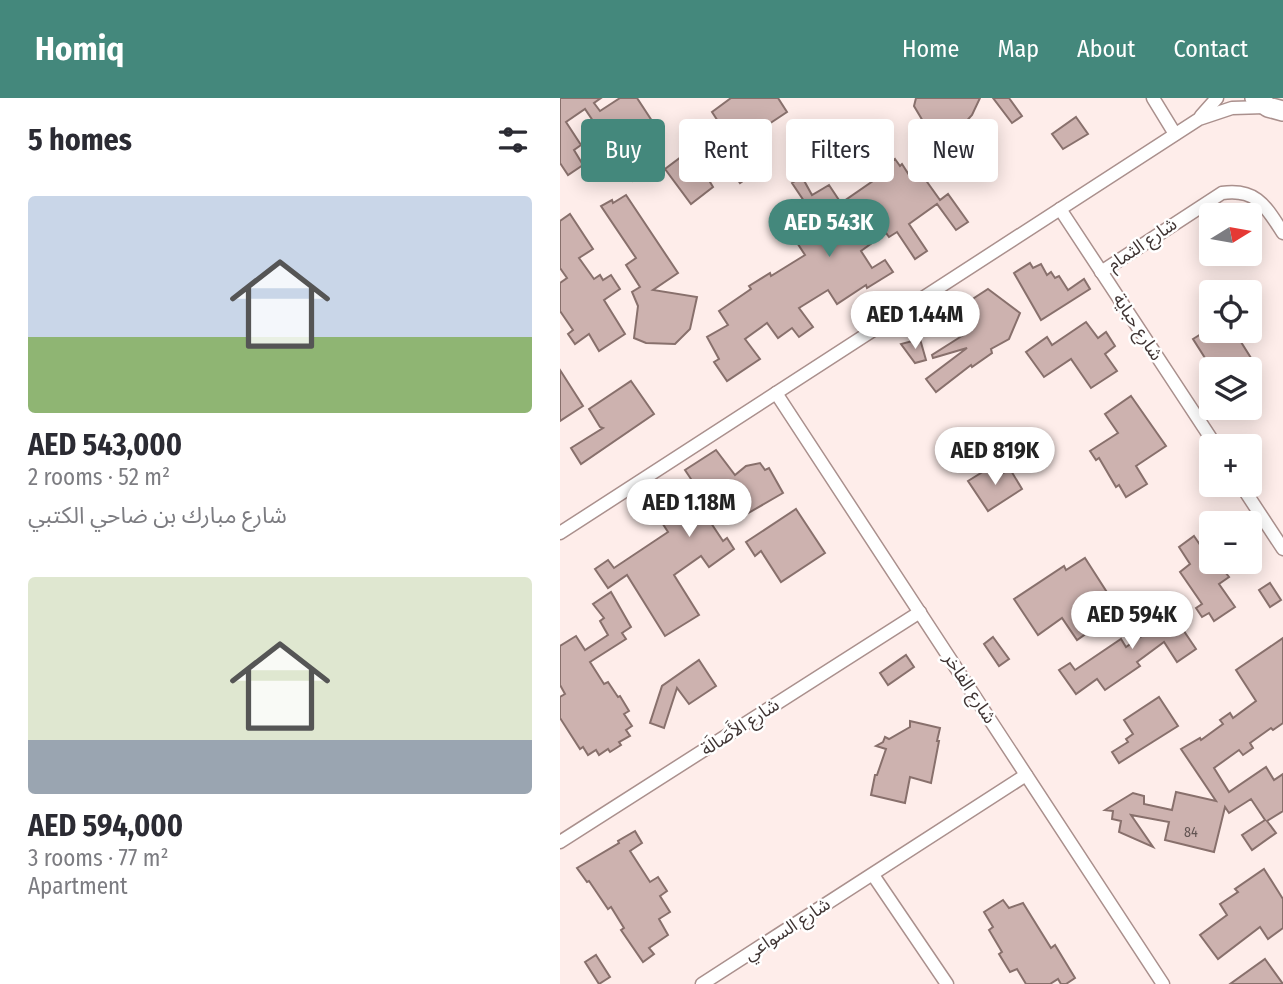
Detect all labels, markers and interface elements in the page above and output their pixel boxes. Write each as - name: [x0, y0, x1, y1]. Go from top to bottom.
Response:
- text: Homiq: [35, 29, 124, 69]
- text: Home: [902, 35, 959, 63]
- text: Map: [997, 35, 1039, 63]
- text: About: [1077, 35, 1135, 63]
- text: Contact: [1173, 35, 1248, 63]
- chip: Buy: [581, 119, 665, 182]
- chip: Rent: [679, 119, 772, 182]
- chip: Filters: [786, 119, 894, 182]
- chip: New: [908, 119, 998, 182]
- icon: filters: [494, 121, 532, 159]
- text: 5 homes: [28, 122, 132, 158]
- pin: AED 543K: [757, 200, 901, 259]
- north arrow: [1199, 203, 1262, 266]
- map controls: [1199, 203, 1262, 574]
- text: AED 543K: [785, 208, 873, 236]
- street label: شارع الثمام: [1103, 213, 1183, 278]
- icon: home: [217, 241, 343, 367]
- button: locate: [1199, 280, 1262, 343]
- street label: شارع حباية: [1106, 289, 1168, 366]
- pin: AED 1.44M: [835, 292, 995, 351]
- text: AED 1.44M: [867, 300, 963, 328]
- button: layers: [1199, 357, 1262, 420]
- text: AED 543,000: [28, 427, 182, 463]
- pin: AED 819K: [923, 428, 1067, 487]
- button: +: [1199, 434, 1262, 497]
- text: AED 819K: [951, 436, 1039, 464]
- text: 2 rooms · 52 m²: [28, 463, 170, 491]
- pin: AED 1.18M: [609, 480, 769, 539]
- text: AED 1.18M: [643, 488, 736, 516]
- text: شارع مبارك بن ضاحي الكتبي: [28, 501, 287, 529]
- button: −: [1199, 511, 1262, 574]
- pin: AED 594K: [1060, 592, 1204, 651]
- text: AED 594K: [1087, 600, 1177, 628]
- icon: home: [217, 623, 343, 749]
- street label: شارع الفاخر: [936, 648, 1001, 729]
- street label: شارع الأَصَالَة: [695, 691, 785, 763]
- text: AED 594,000: [28, 808, 183, 844]
- house number: 84: [1184, 824, 1198, 841]
- text: 3 rooms · 77 m²: [28, 844, 169, 872]
- text: Apartment: [28, 872, 128, 900]
- street label: شارع السواعي: [740, 893, 836, 968]

